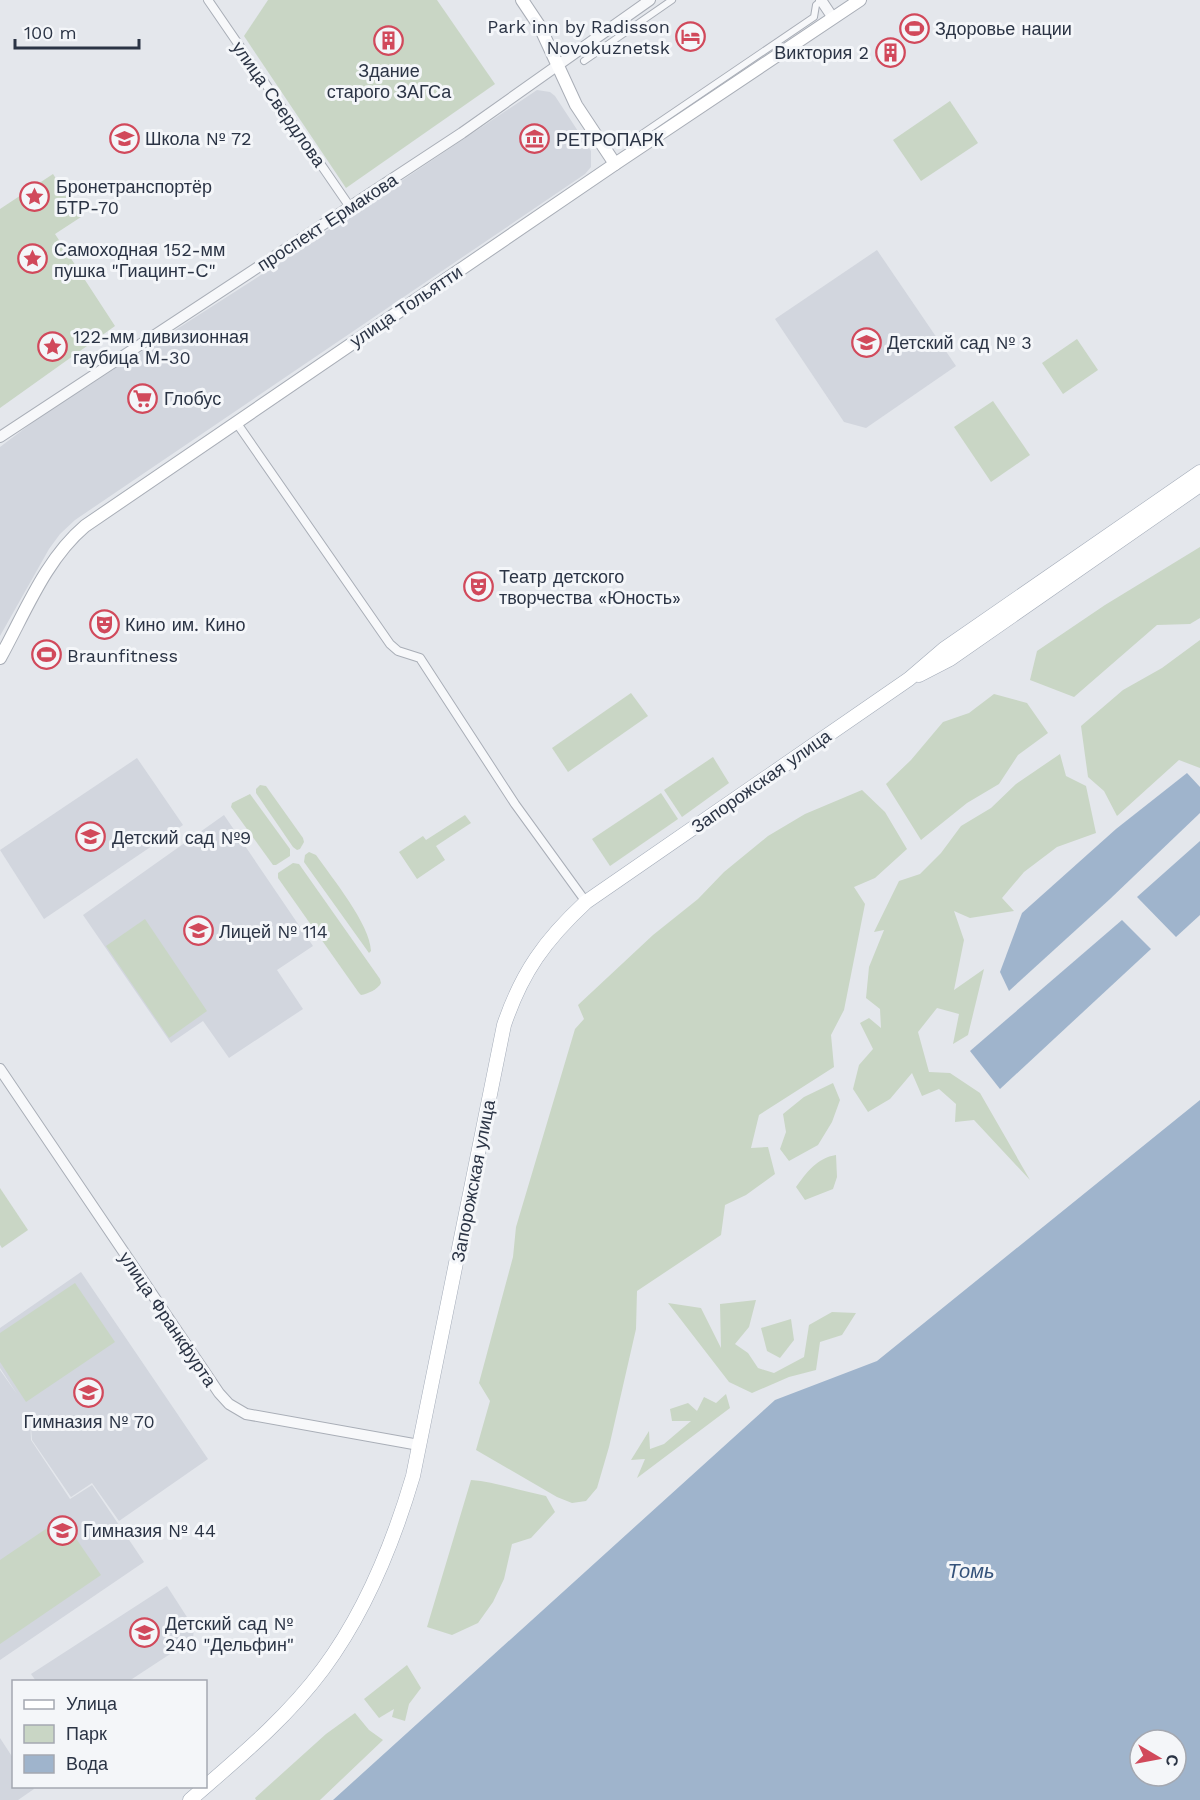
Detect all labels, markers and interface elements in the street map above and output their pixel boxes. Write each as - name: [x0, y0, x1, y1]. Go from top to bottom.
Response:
- scale bar: [15, 12, 140, 50]
- sports icon: Здоровье нации: [898, 12, 930, 44]
- place label: Park inn by Radisson Novokuznetsk: [487, 16, 670, 58]
- place label: Здоровье нации: [935, 18, 1072, 39]
- hotel icon: Park inn by Radisson Novokuznetsk: [675, 20, 707, 52]
- text: 100 m: [24, 22, 77, 43]
- building icon: Здание старого ЗАГСа: [373, 25, 405, 57]
- building icon: Виктория 2: [874, 36, 906, 68]
- street label: улица Свердлова: [228, 37, 331, 172]
- place label: Виктория 2: [774, 42, 869, 63]
- place label: Здание старого ЗАГСа: [327, 60, 452, 102]
- school or university icon: Школа № 72: [108, 122, 140, 154]
- museum icon: РЕТРОПАРК: [519, 123, 551, 155]
- place label: Школа № 72: [145, 128, 252, 149]
- place label: РЕТРОПАРК: [556, 129, 665, 150]
- street label: проспект Ермакова: [253, 168, 402, 275]
- place label: Бронетранспортёр БТР-70: [56, 176, 212, 218]
- place icon: Бронетранспортёр БТР-70: [19, 180, 51, 212]
- place label: Самоходная 152-мм пушка "Гиацинт-С": [54, 239, 225, 281]
- place icon: Самоходная 152-мм пушка "Гиацинт-С": [17, 243, 49, 275]
- street label: улица Тольятти: [346, 261, 466, 351]
- place label: 122-мм дивизионная гаубица М-30: [73, 326, 249, 368]
- school or university icon: Детский сад № 3: [850, 326, 882, 358]
- place icon: 122-мм дивизионная гаубица М-30: [36, 330, 68, 362]
- place label: Детский сад № 3: [887, 332, 1032, 353]
- supermarket icon: Глобус: [127, 382, 159, 414]
- place label: Глобус: [164, 388, 221, 409]
- place label: Театр детского творчества «Юность»: [499, 566, 681, 608]
- theatre icon: Театр детского творчества «Юность»: [462, 570, 494, 602]
- theatre icon: Кино им. Кино: [88, 608, 120, 640]
- place label: Кино им. Кино: [125, 614, 245, 635]
- sports icon: Braunfitness: [30, 639, 62, 671]
- place label: Braunfitness: [67, 645, 178, 666]
- street label: Запорожская улица: [687, 724, 835, 837]
- school or university icon: Детский сад №9: [75, 821, 107, 853]
- place label: Детский сад №9: [112, 827, 251, 848]
- school or university icon: Лицей № 114: [182, 915, 214, 947]
- place label: Лицей № 114: [219, 921, 328, 942]
- street label: Запорожская улица: [447, 1097, 499, 1264]
- street label: улица Франкфурта: [115, 1248, 221, 1391]
- school or university icon: Гимназия № 70: [73, 1376, 105, 1408]
- place label: Гимназия № 70: [23, 1411, 155, 1432]
- school or university icon: Гимназия № 44: [46, 1514, 78, 1546]
- place label: Гимназия № 44: [83, 1520, 216, 1541]
- water label: Томь: [948, 1559, 994, 1583]
- place label: Детский сад № 240 "Дельфин": [165, 1613, 294, 1655]
- school or university icon: Детский сад № 240 "Дельфин": [128, 1617, 160, 1649]
- legend: [12, 1680, 207, 1788]
- text: Улица: [66, 1693, 118, 1714]
- text: Парк: [66, 1723, 107, 1744]
- north arrow: [1128, 1728, 1188, 1788]
- text: Вода: [66, 1753, 109, 1774]
- text: С: [1162, 1753, 1183, 1768]

